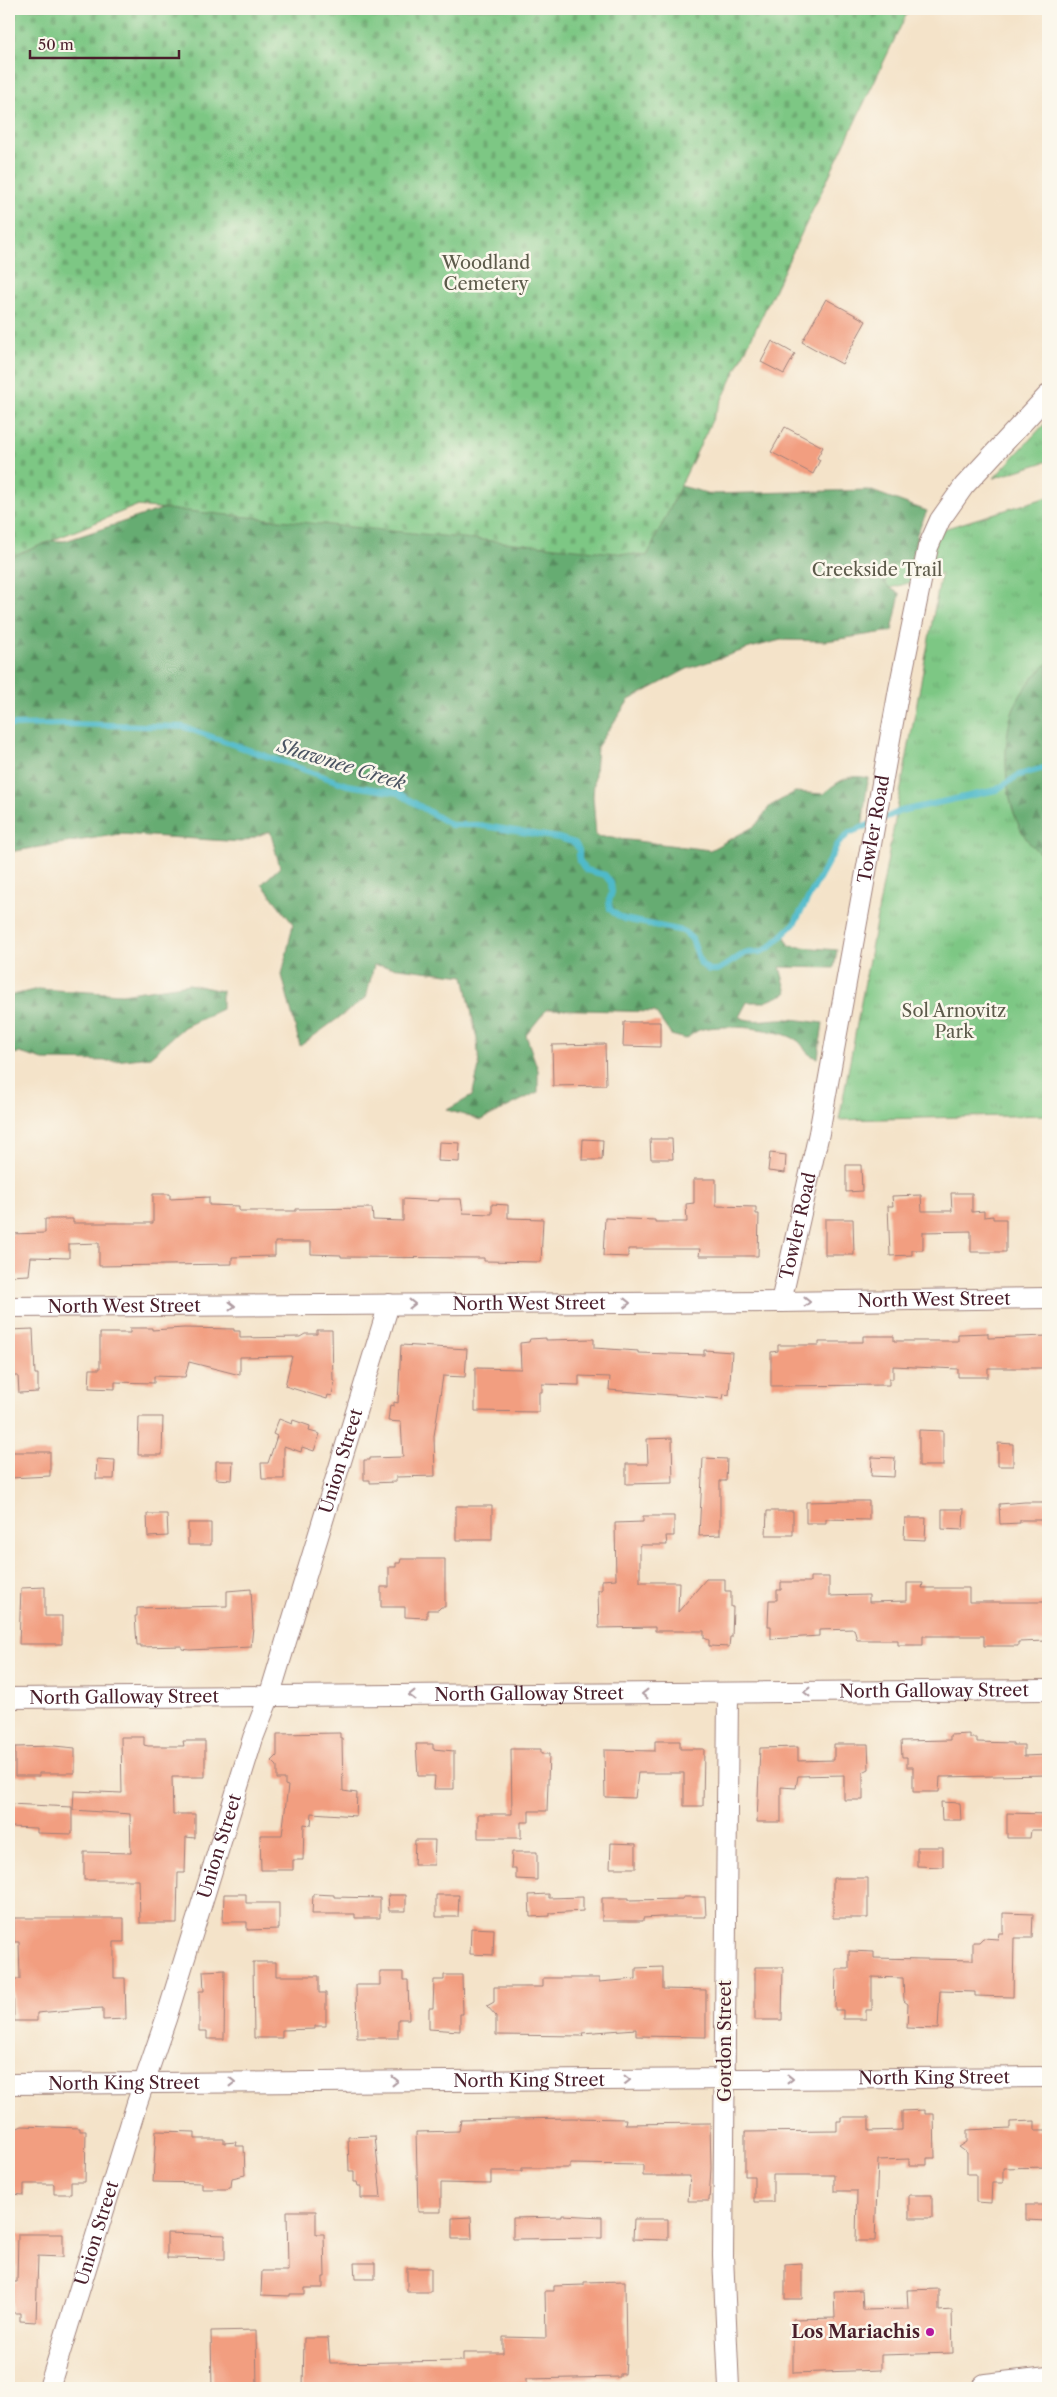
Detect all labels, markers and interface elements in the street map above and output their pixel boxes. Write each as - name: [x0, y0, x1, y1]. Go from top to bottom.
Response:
- scale bar: [30, 28, 179, 60]
- text: 50 m: [38, 35, 74, 54]
- park label: Woodland Cemetery: [441, 252, 530, 295]
- park label: Creekside Trail: [812, 559, 942, 581]
- water label: Shawnee Creek: [274, 734, 409, 795]
- street label: Towler Road: [853, 773, 894, 885]
- park label: Sol Arnovitz Park: [902, 1000, 1006, 1043]
- street label: Towler Road: [775, 1170, 821, 1282]
- street label: North West Street: [857, 1288, 1011, 1312]
- street label: North West Street: [452, 1292, 606, 1315]
- street label: North West Street: [47, 1295, 201, 1318]
- one-way arrow: [804, 1296, 812, 1307]
- one-way arrow: [624, 1298, 632, 1308]
- one-way arrow: [409, 1299, 417, 1309]
- one-way arrow: [229, 1300, 237, 1311]
- street label: Union Street: [315, 1405, 368, 1516]
- street label: North Galloway Street: [839, 1679, 1029, 1703]
- street label: North Galloway Street: [434, 1682, 624, 1706]
- street label: North Galloway Street: [29, 1685, 219, 1709]
- one-way arrow: [803, 1687, 810, 1697]
- one-way arrow: [640, 1688, 648, 1699]
- one-way arrow: [408, 1690, 416, 1701]
- street label: Union Street: [193, 1791, 246, 1901]
- street label: Gordon Street: [714, 1979, 736, 2102]
- street label: North King Street: [858, 2066, 1011, 2089]
- street label: North King Street: [453, 2069, 606, 2092]
- street label: North King Street: [48, 2072, 201, 2095]
- one-way arrow: [786, 2074, 794, 2084]
- one-way arrow: [624, 2075, 632, 2085]
- one-way arrow: [392, 2076, 399, 2086]
- one-way arrow: [229, 2077, 237, 2087]
- street label: Union Street: [70, 2178, 123, 2288]
- place label: Los Mariachis: [791, 2321, 920, 2343]
- marker: Los Mariachis: [924, 2326, 936, 2338]

